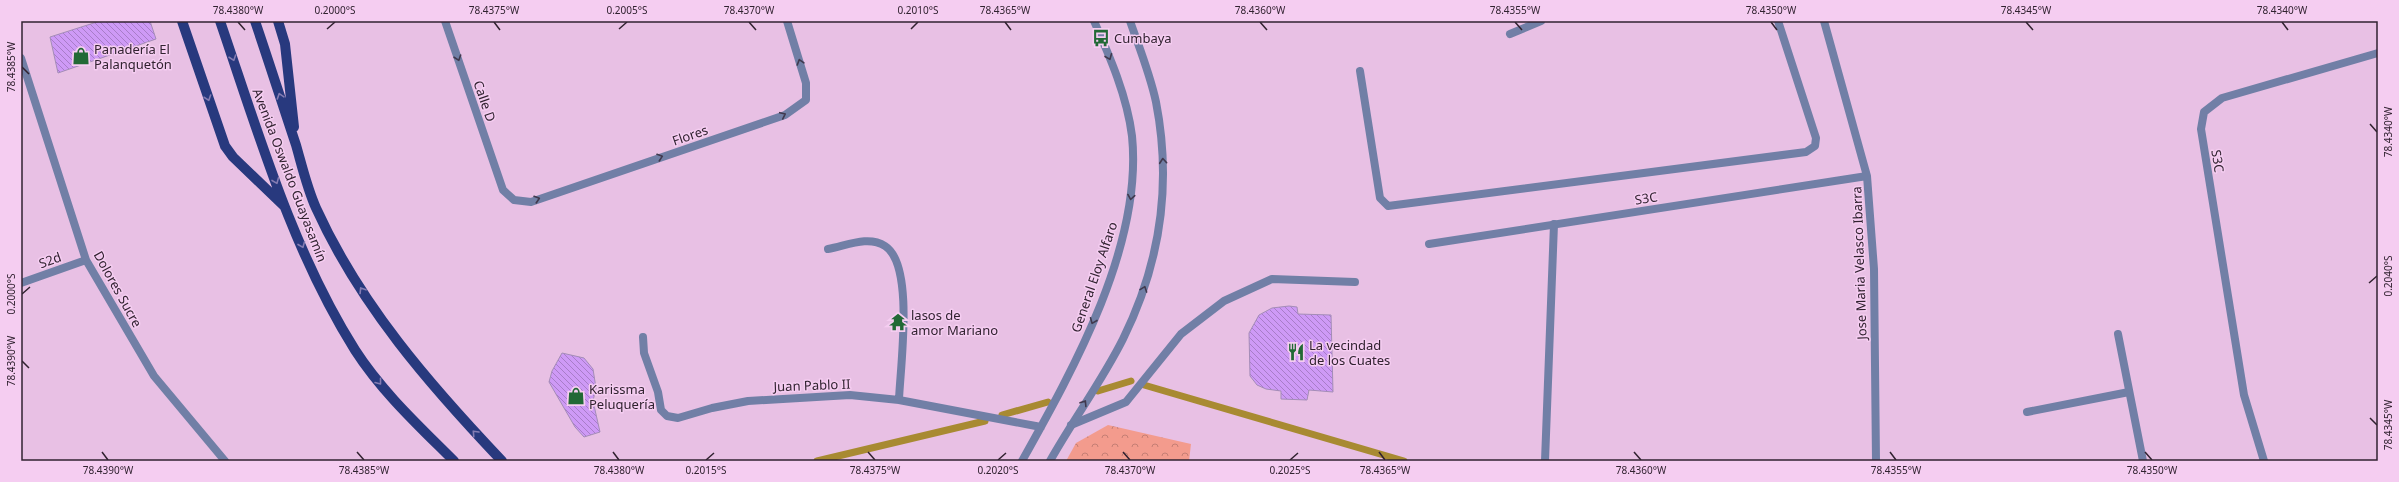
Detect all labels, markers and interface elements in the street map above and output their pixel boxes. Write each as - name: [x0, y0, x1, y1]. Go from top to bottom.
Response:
- text: 78.4380°W: [213, 3, 264, 17]
- text: 0.2000°S: [314, 3, 356, 17]
- text: 78.4375°W: [469, 3, 520, 17]
- text: 0.2005°S: [606, 3, 648, 17]
- text: 78.4370°W: [724, 3, 775, 17]
- text: 0.2010°S: [897, 3, 939, 17]
- text: 78.4365°W: [980, 3, 1031, 17]
- text: 78.4360°W: [1235, 3, 1286, 17]
- text: 78.4355°W: [1490, 3, 1541, 17]
- text: 78.4350°W: [1746, 3, 1797, 17]
- text: 78.4345°W: [2001, 3, 2052, 17]
- text: 78.4340°W: [2257, 3, 2308, 17]
- bus stop icon: Cumbaya: [1091, 28, 1111, 48]
- place label: Cumbaya: [1114, 29, 1172, 47]
- place label: Panadería El Palanquetón: [94, 40, 172, 73]
- text: 78.4385°W: [4, 41, 18, 92]
- shop icon: Panadería El Palanquetón: [71, 46, 91, 66]
- one-way arrow: [1104, 52, 1112, 60]
- one-way arrow: [228, 54, 237, 61]
- one-way arrow: [453, 54, 462, 61]
- one-way arrow: [796, 58, 805, 65]
- street label: Calle D: [470, 78, 500, 124]
- street label: Avenida Oswaldo Guayasamín: [249, 86, 331, 264]
- one-way arrow: [276, 93, 285, 100]
- one-way arrow: [203, 94, 212, 101]
- text: 78.4340°W: [2381, 106, 2395, 157]
- one-way arrow: [779, 112, 786, 120]
- street label: Flores: [670, 121, 710, 149]
- street label: S3C: [2207, 148, 2229, 174]
- one-way arrow: [657, 154, 664, 162]
- one-way arrow: [1159, 158, 1168, 164]
- one-way arrow: [271, 177, 279, 184]
- street label: Jose Maria Velasco Ibarra: [1847, 186, 1871, 342]
- street label: S3C: [1633, 187, 1659, 209]
- one-way arrow: [1127, 194, 1136, 200]
- one-way arrow: [534, 196, 541, 204]
- street label: General Eloy Alfaro: [1067, 219, 1121, 335]
- one-way arrow: [297, 241, 305, 249]
- street label: S2d: [36, 248, 64, 272]
- street label: Dolores Sucre: [90, 248, 146, 330]
- text: 0.2040°S: [2381, 255, 2395, 297]
- text: 0.2000°S: [4, 273, 18, 315]
- one-way arrow: [1140, 285, 1148, 292]
- one-way arrow: [359, 287, 367, 294]
- place label: lasos de amor Mariano: [911, 306, 998, 339]
- temple icon: lasos de amor Mariano: [888, 312, 908, 332]
- one-way arrow: [1089, 318, 1097, 325]
- text: 78.4390°W: [4, 335, 18, 386]
- place label: La vecindad de los Cuates: [1309, 336, 1390, 369]
- restaurant icon: La vecindad de los Cuates: [1286, 342, 1306, 362]
- street label: Juan Pablo II: [771, 375, 851, 395]
- one-way arrow: [375, 377, 382, 384]
- place label: Karissma Peluquería: [589, 380, 655, 413]
- shop icon: Karissma Peluquería: [566, 386, 586, 406]
- text: 78.4345°W: [2381, 399, 2395, 450]
- one-way arrow: [1080, 401, 1087, 408]
- one-way arrow: [473, 430, 480, 437]
- text: 78.4390°W: [83, 463, 134, 477]
- text: 78.4385°W: [339, 463, 390, 477]
- text: 78.4380°W: [594, 463, 645, 477]
- text: 0.2015°S: [685, 463, 727, 477]
- text: 78.4375°W: [850, 463, 901, 477]
- text: 0.2020°S: [977, 463, 1019, 477]
- text: 78.4370°W: [1105, 463, 1156, 477]
- text: 0.2025°S: [1269, 463, 1311, 477]
- text: 78.4365°W: [1360, 463, 1411, 477]
- text: 78.4360°W: [1616, 463, 1667, 477]
- text: 78.4355°W: [1871, 463, 1922, 477]
- text: 78.4350°W: [2127, 463, 2178, 477]

